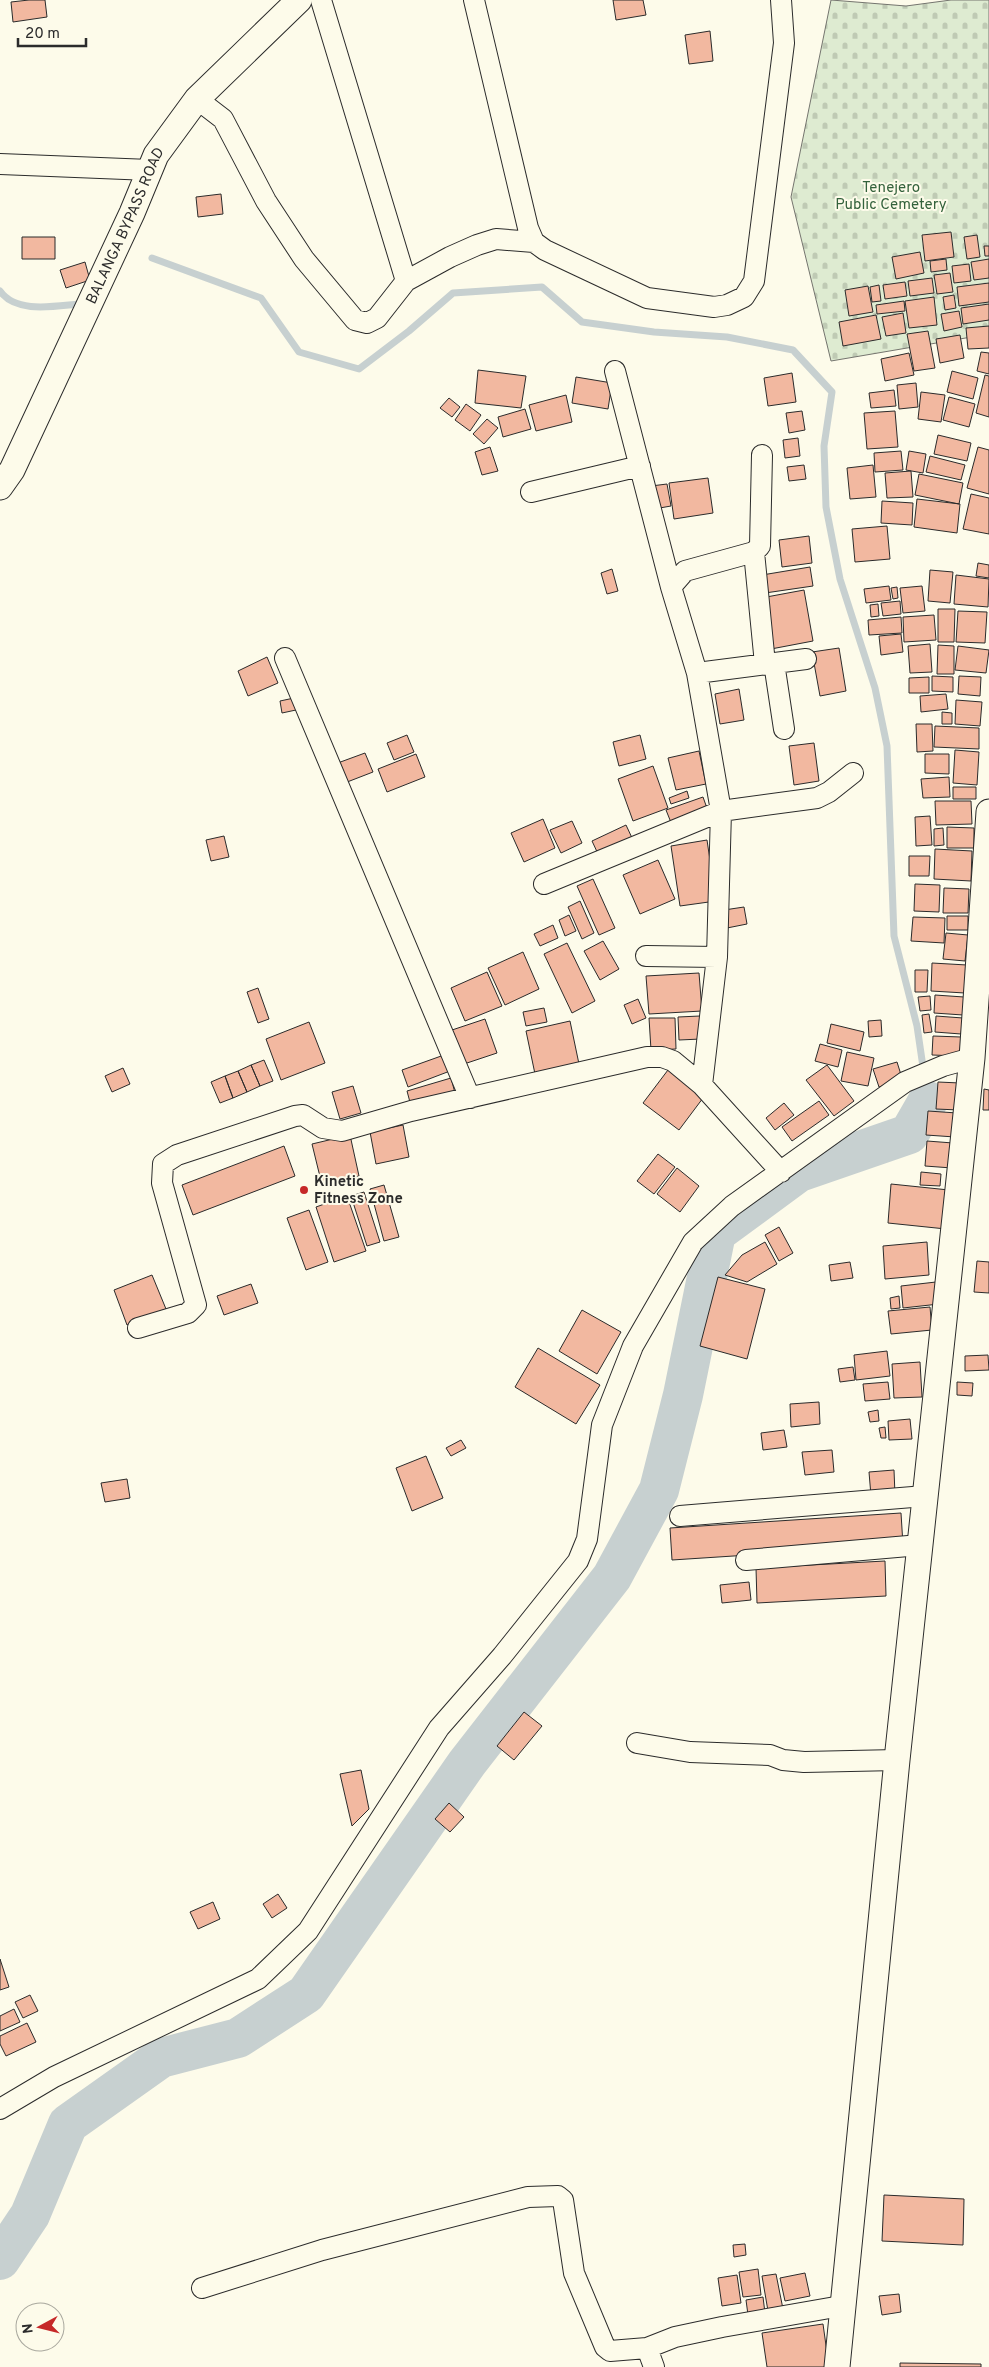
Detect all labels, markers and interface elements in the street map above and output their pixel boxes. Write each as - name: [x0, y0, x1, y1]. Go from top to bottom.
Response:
- scale bar: [18, 15, 85, 47]
- text: 20 m: [25, 25, 60, 44]
- street label: BALANGA BYPASS ROAD: [83, 144, 169, 308]
- park label: Tenejero Public Cemetery: [835, 179, 947, 215]
- place label: Kinetic Fitness Zone: [314, 1173, 403, 1209]
- marker: Kinetic Fitness Zone: [298, 1184, 310, 1196]
- north arrow: [15, 2302, 65, 2352]
- text: N: [20, 2322, 38, 2334]

